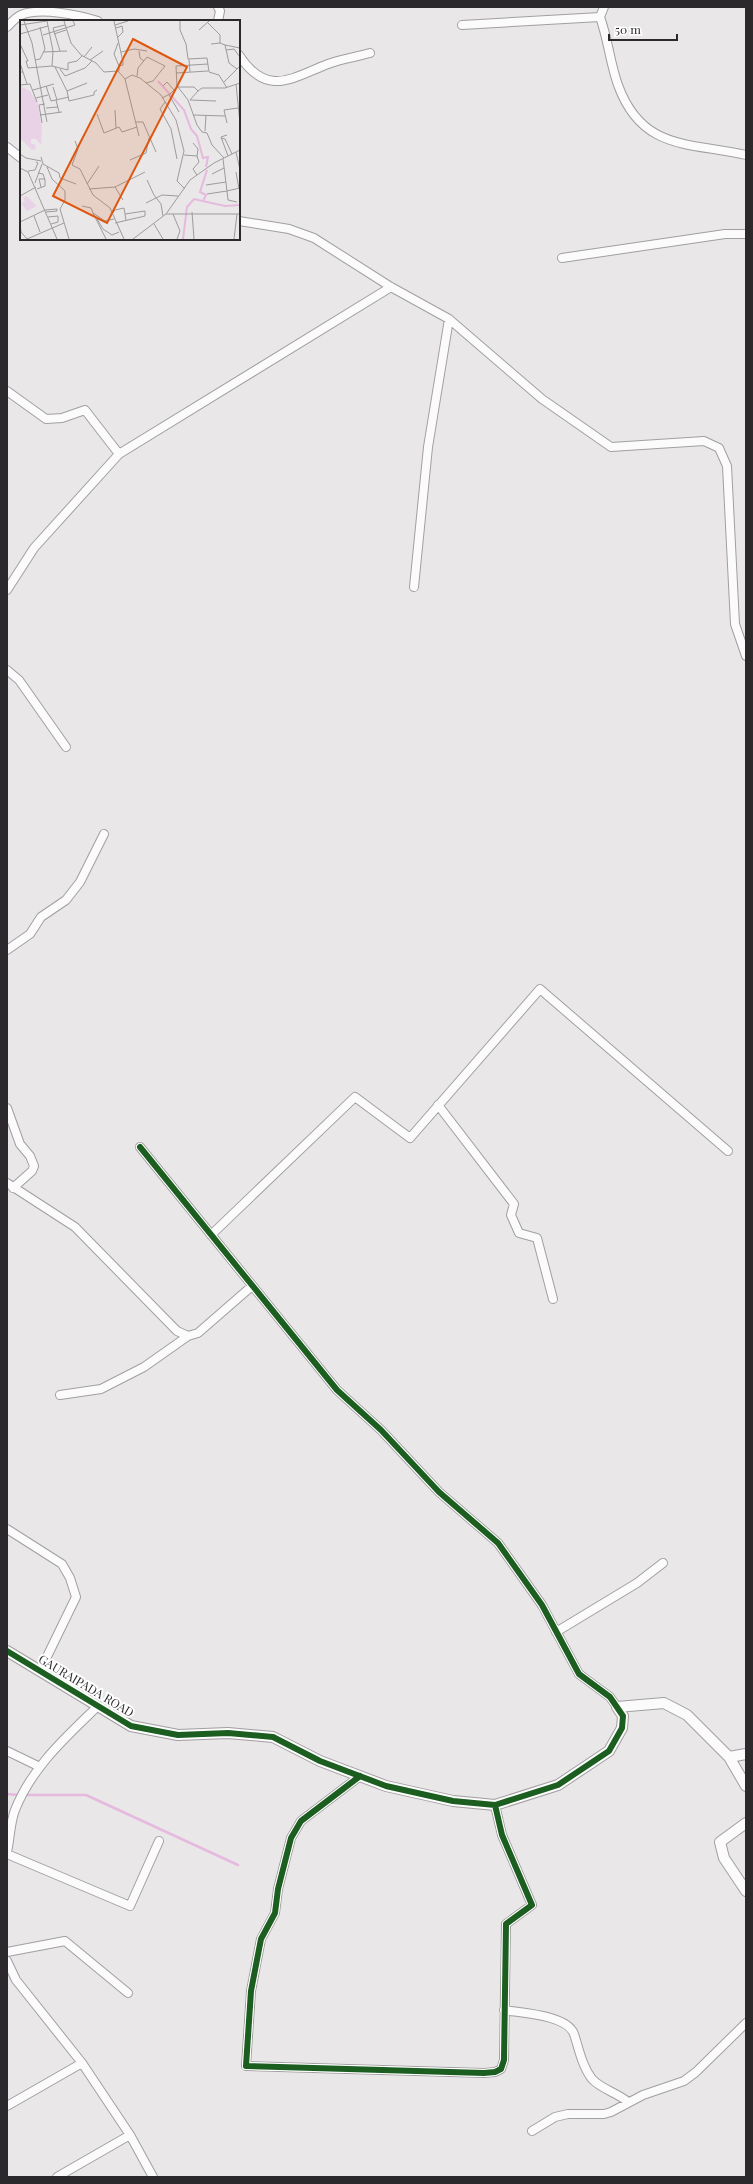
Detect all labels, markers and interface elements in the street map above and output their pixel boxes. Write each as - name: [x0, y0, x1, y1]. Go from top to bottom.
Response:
- scale bar: [609, 16, 677, 42]
- inset map: [20, 20, 240, 240]
- text: 50 m: [615, 21, 641, 37]
- street label: GAURAIPADA ROAD: [36, 1650, 137, 1720]

